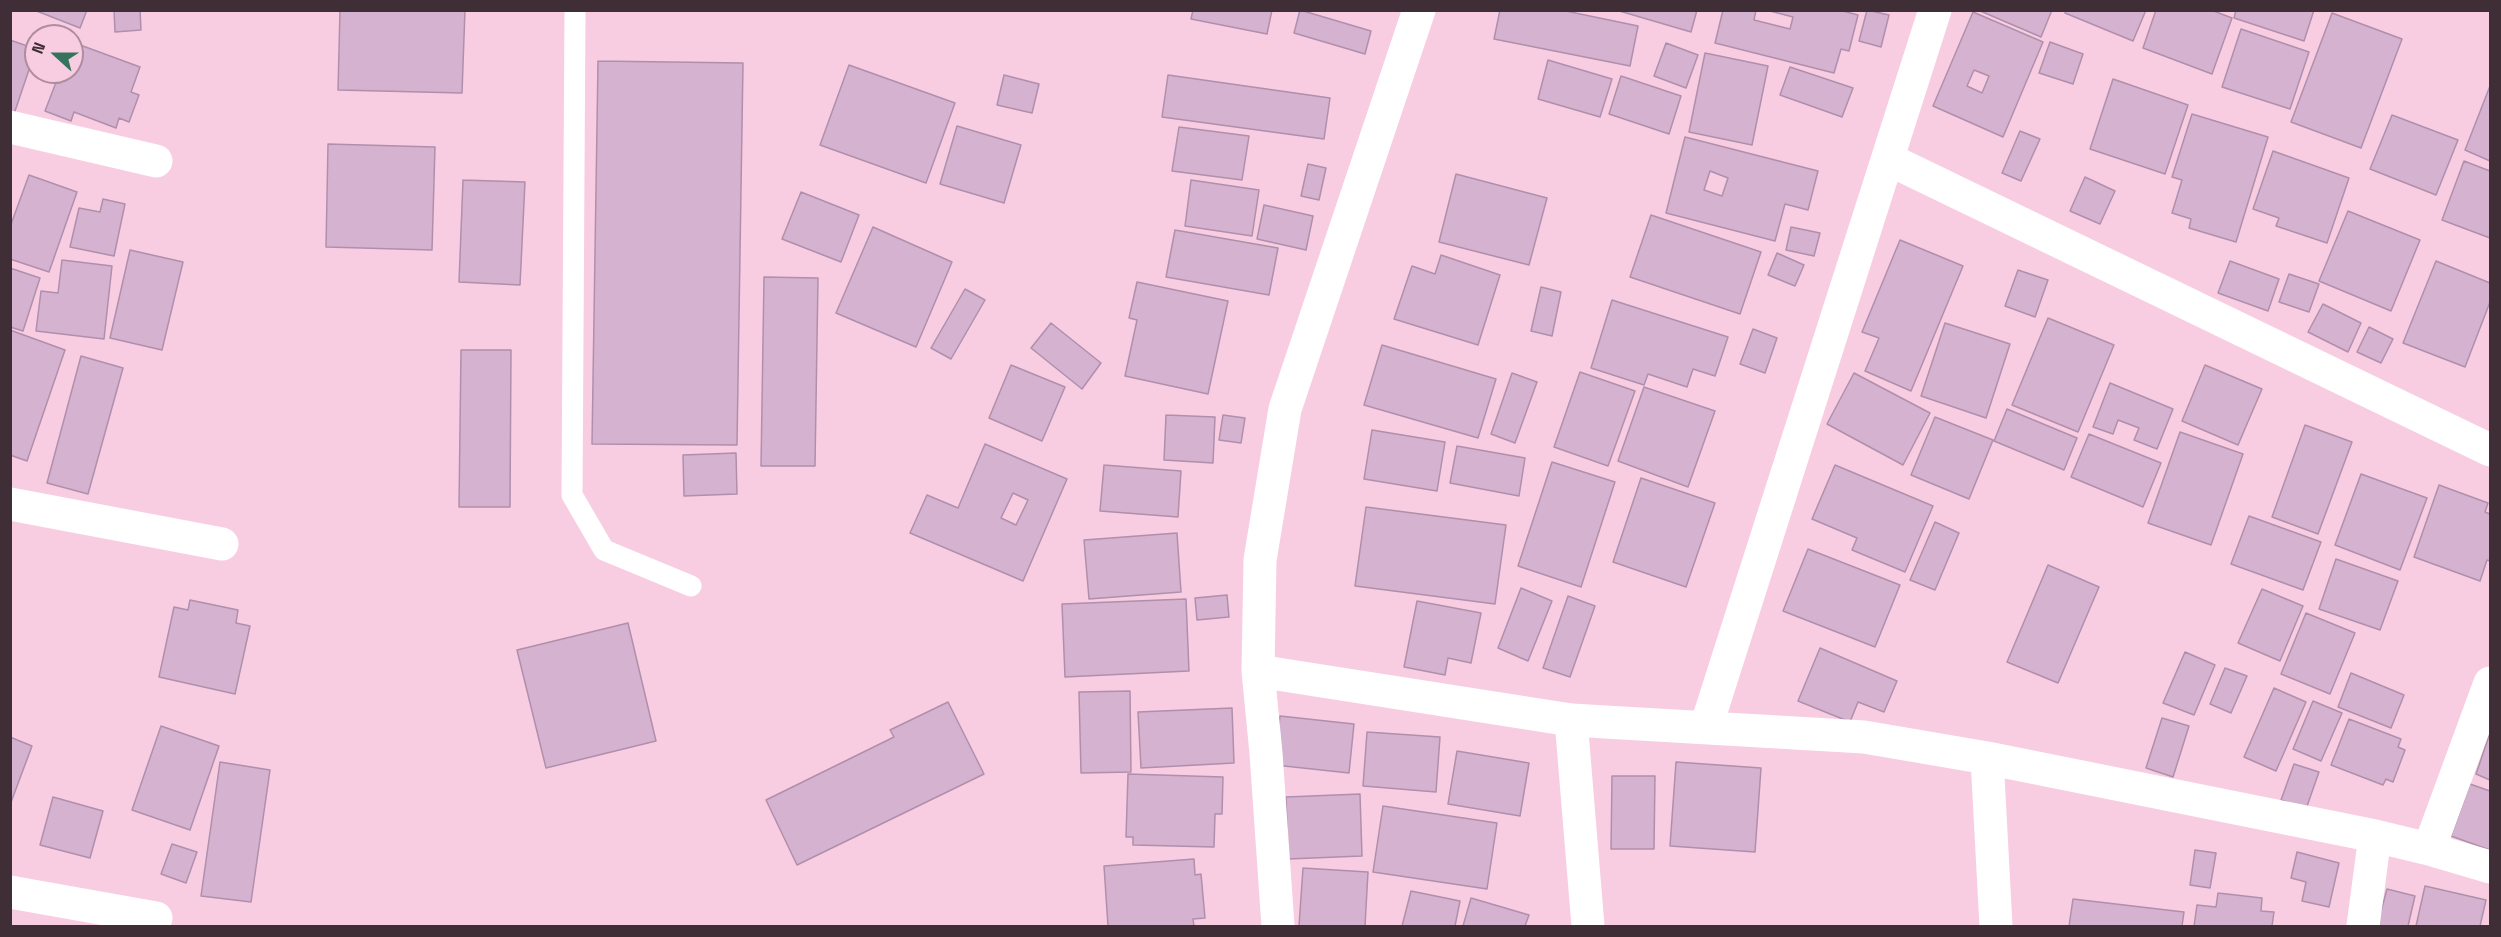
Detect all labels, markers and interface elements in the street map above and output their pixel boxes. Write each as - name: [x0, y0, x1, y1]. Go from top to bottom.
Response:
- north arrow: [24, 24, 84, 84]
- text: N: [27, 39, 50, 57]

